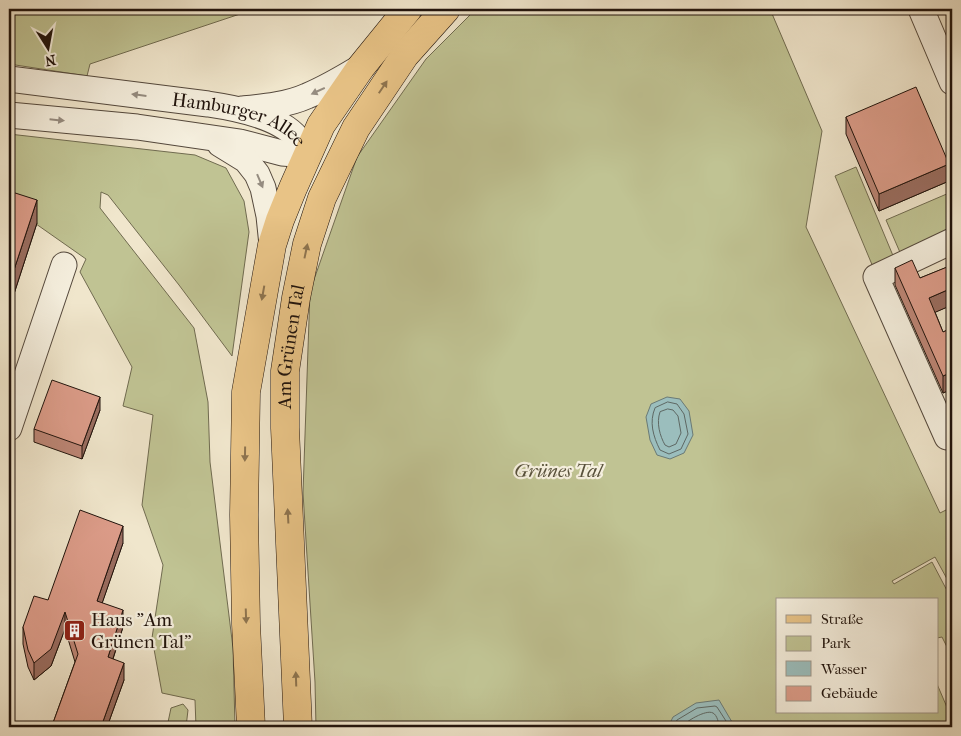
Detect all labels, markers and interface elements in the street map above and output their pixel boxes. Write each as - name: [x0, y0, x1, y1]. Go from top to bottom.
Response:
- north arrow: [22, 22, 72, 72]
- text: N: [43, 51, 57, 70]
- one-way arrow: [378, 81, 388, 94]
- one-way arrow: [311, 87, 326, 95]
- street label: Hamburger Allee: [171, 89, 311, 151]
- one-way arrow: [131, 91, 147, 99]
- one-way arrow: [50, 116, 66, 124]
- one-way arrow: [256, 174, 264, 189]
- one-way arrow: [302, 243, 310, 258]
- street label: Am Grünen Tal: [273, 283, 309, 410]
- one-way arrow: [259, 285, 267, 301]
- one-way arrow: [241, 446, 249, 462]
- park label: Grünes Tal: [514, 460, 604, 482]
- one-way arrow: [284, 508, 292, 524]
- legend: [776, 598, 938, 714]
- one-way arrow: [242, 608, 250, 624]
- place label: Haus "Am Grünen Tal": [91, 609, 191, 653]
- text: Straße: [821, 610, 864, 628]
- building icon: Haus "Am Grünen Tal": [63, 619, 87, 643]
- text: Park: [821, 634, 851, 652]
- text: Wasser: [820, 660, 867, 678]
- one-way arrow: [292, 670, 300, 686]
- text: Gebäude: [821, 684, 878, 702]

